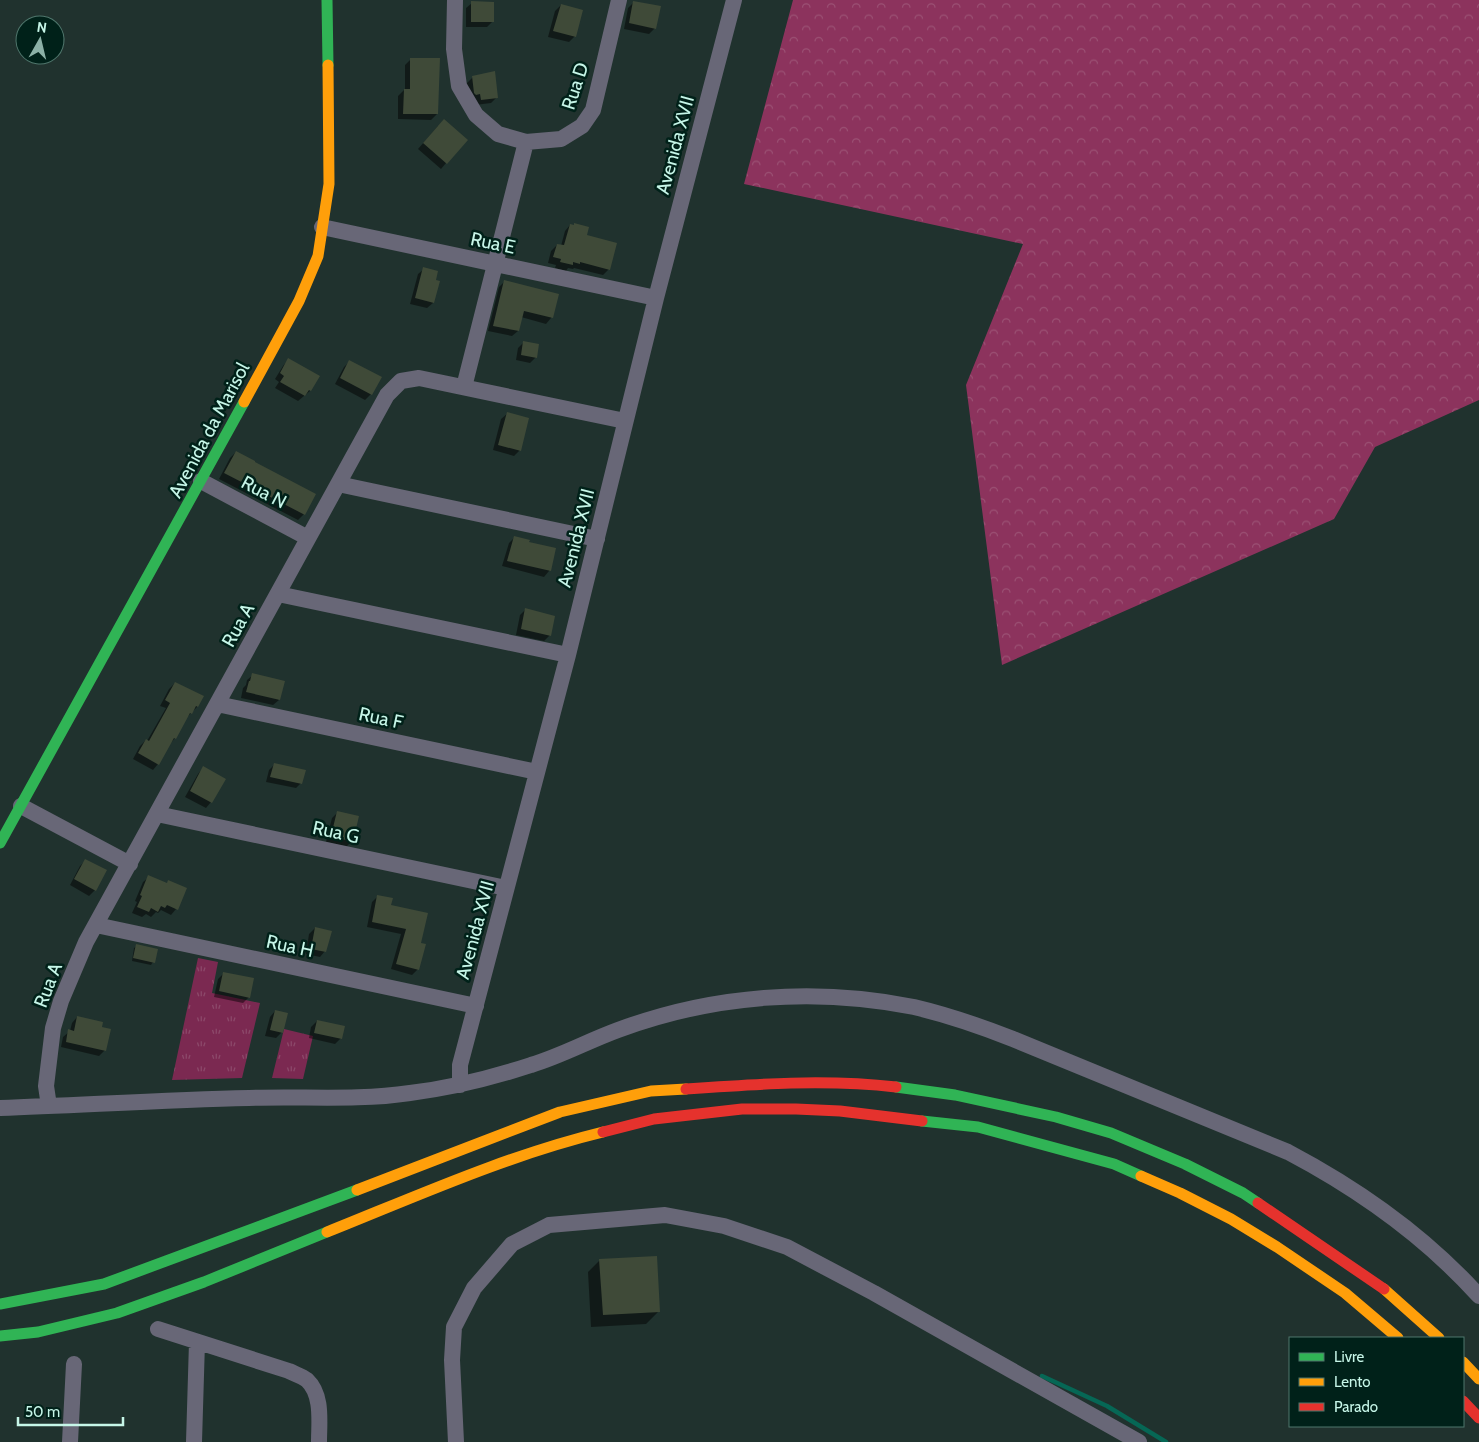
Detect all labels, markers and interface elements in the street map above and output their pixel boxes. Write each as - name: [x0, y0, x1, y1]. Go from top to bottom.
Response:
- north arrow: [15, 15, 65, 65]
- text: N: [36, 18, 48, 37]
- street label: Rua D: [557, 59, 593, 113]
- street label: Avenida XVII: [651, 93, 699, 197]
- street label: Rua E: [469, 227, 517, 259]
- street label: Avenida da Marisol: [164, 358, 255, 502]
- street label: Rua N: [237, 471, 291, 513]
- street label: Avenida XVII: [553, 486, 599, 590]
- street label: Rua A: [217, 599, 259, 651]
- street label: Rua F: [357, 702, 405, 734]
- street label: Rua G: [310, 816, 362, 848]
- street label: Avenida XVII: [451, 878, 499, 982]
- street label: Rua H: [264, 930, 316, 962]
- street label: Rua A: [29, 959, 67, 1011]
- legend: [1289, 1337, 1464, 1427]
- text: Livre: [1334, 1348, 1365, 1366]
- text: Lento: [1334, 1373, 1371, 1391]
- scale bar: [18, 1394, 122, 1426]
- text: Parado: [1334, 1398, 1378, 1416]
- text: 50 m: [25, 1403, 60, 1421]

